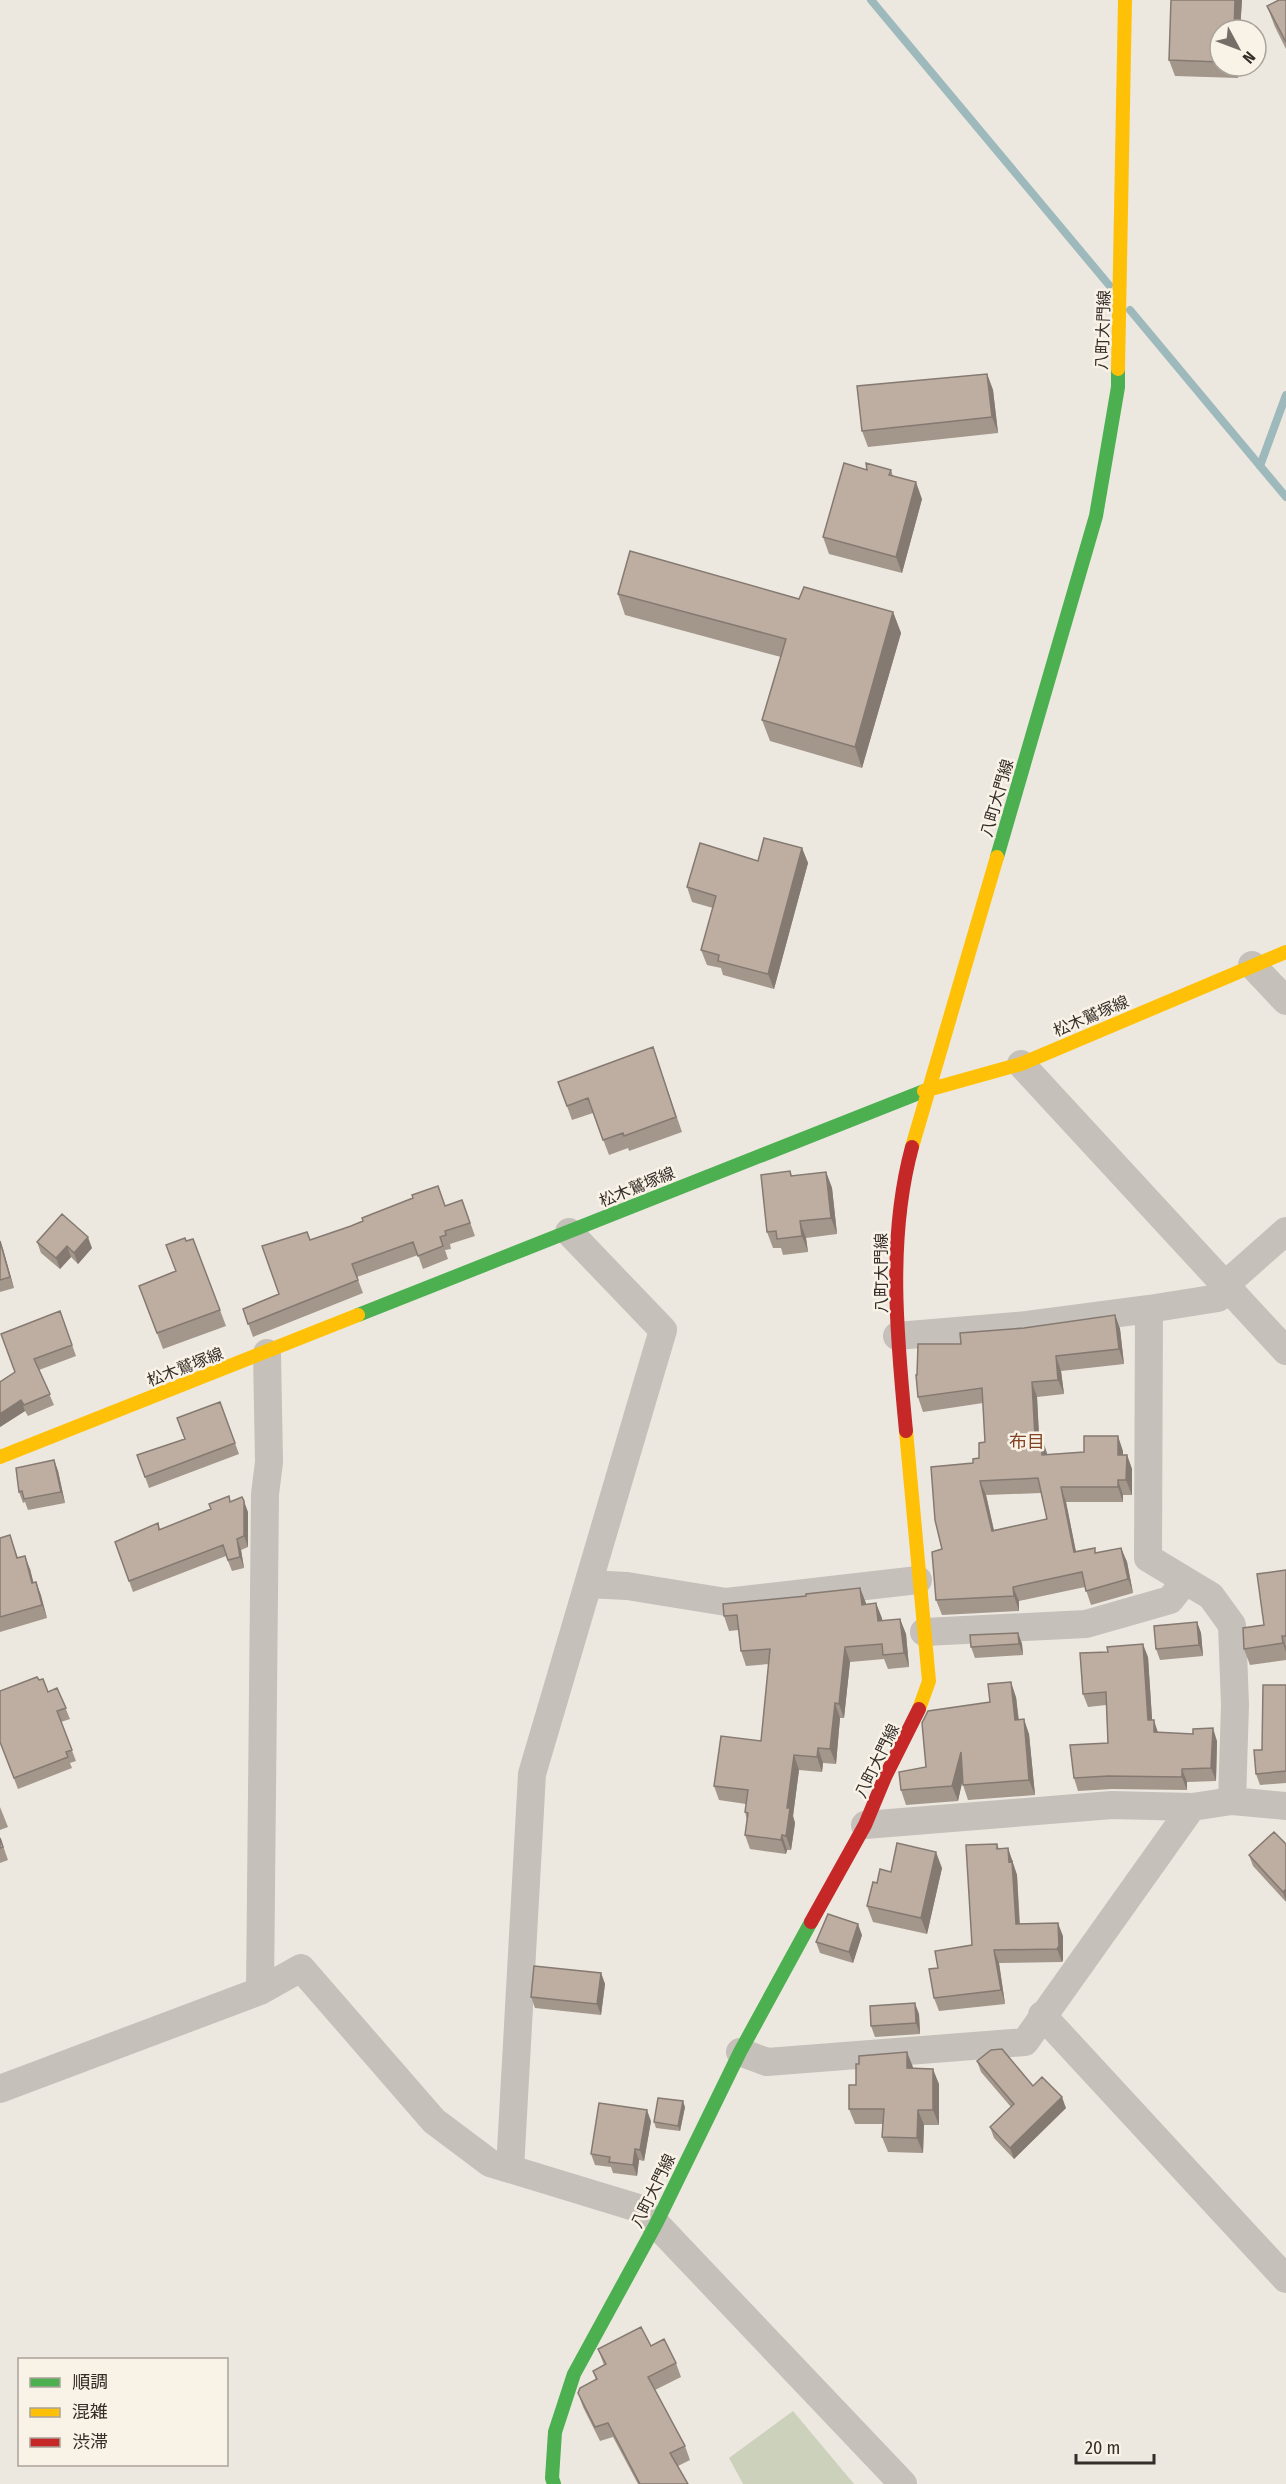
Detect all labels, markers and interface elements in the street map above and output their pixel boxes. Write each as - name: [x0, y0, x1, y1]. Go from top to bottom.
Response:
- north arrow: [1208, 18, 1268, 78]
- text: N: [1239, 48, 1259, 67]
- street label: 八町大門線: [1092, 290, 1114, 370]
- street label: 八町大門線: [977, 757, 1017, 839]
- street label: 松木鷲塚線: [1050, 992, 1132, 1040]
- street label: 松木鷲塚線: [596, 1163, 678, 1211]
- street label: 八町大門線: [872, 1233, 891, 1313]
- street label: 松木鷲塚線: [144, 1344, 226, 1390]
- district label: 布目: [1009, 1431, 1045, 1453]
- street label: 八町大門線: [851, 1721, 903, 1801]
- street label: 八町大門線: [627, 2151, 679, 2231]
- legend: [18, 2358, 228, 2466]
- text: 順調: [72, 2371, 108, 2393]
- text: 混雑: [72, 2401, 108, 2423]
- scale bar: [1076, 2427, 1154, 2465]
- text: 渋滞: [72, 2431, 108, 2453]
- text: 20 m: [1085, 2437, 1120, 2459]

